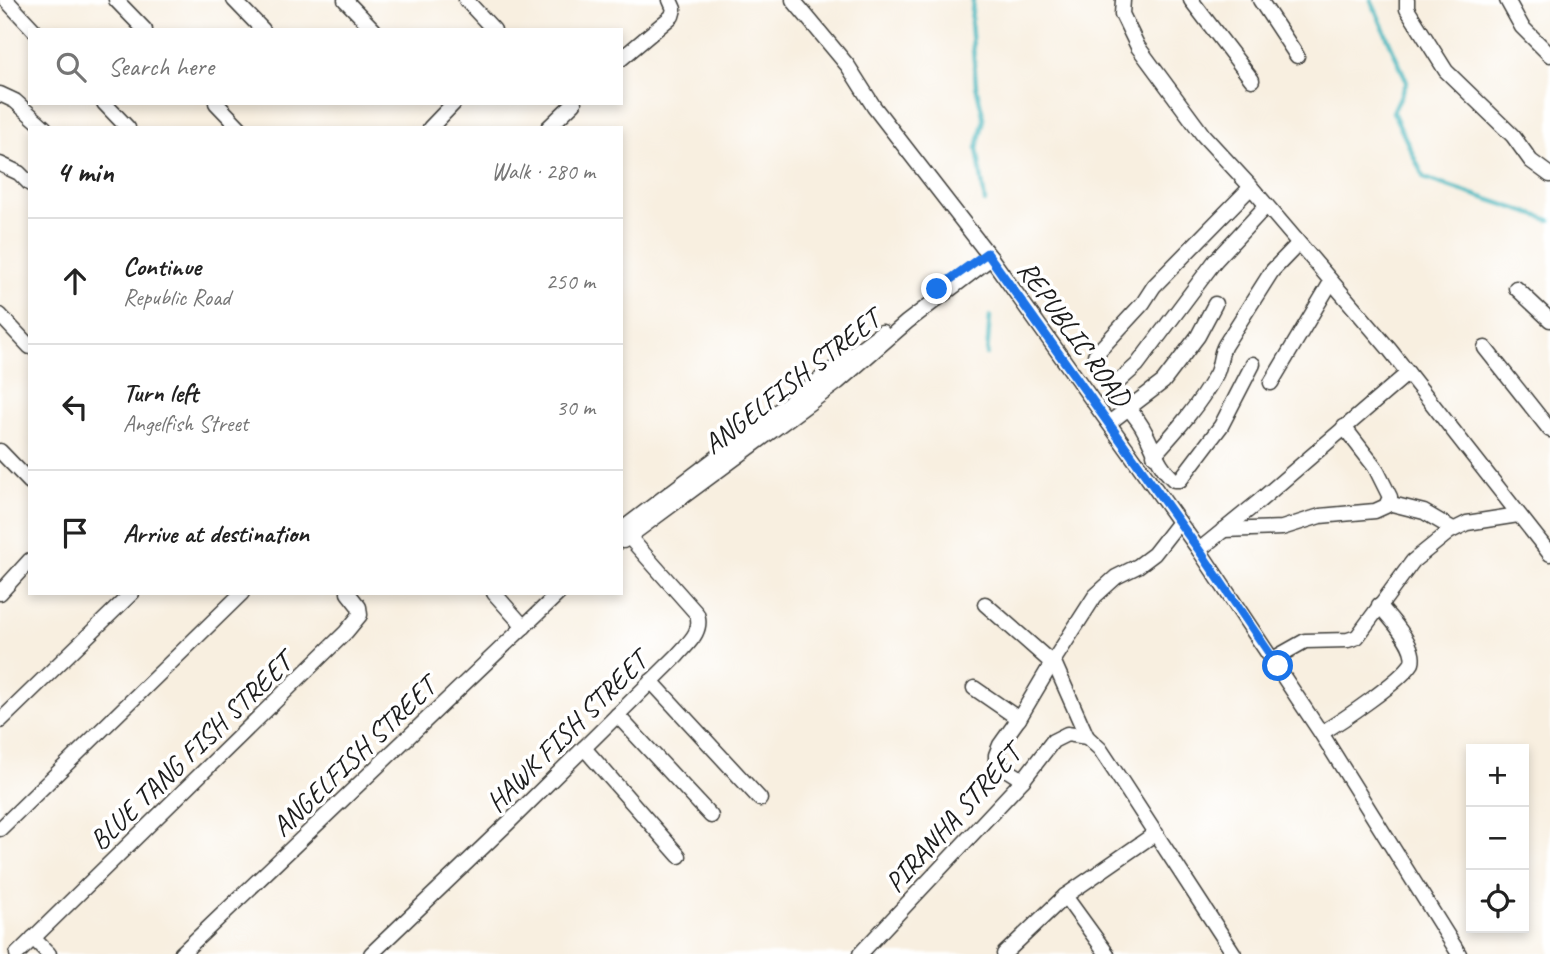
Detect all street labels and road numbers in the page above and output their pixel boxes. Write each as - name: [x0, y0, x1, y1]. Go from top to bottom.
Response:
- street label: REPUBLIC ROAD: [1010, 254, 1141, 415]
- street label: ANGELFISH STREET: [696, 298, 892, 461]
- street label: HAWK FISH STREET: [479, 639, 659, 819]
- street label: BLUE TANG FISH STREET: [82, 641, 304, 857]
- street label: ANGELFISH STREET: [264, 665, 447, 844]
- street label: PIRANHA STREET: [877, 732, 1033, 899]

